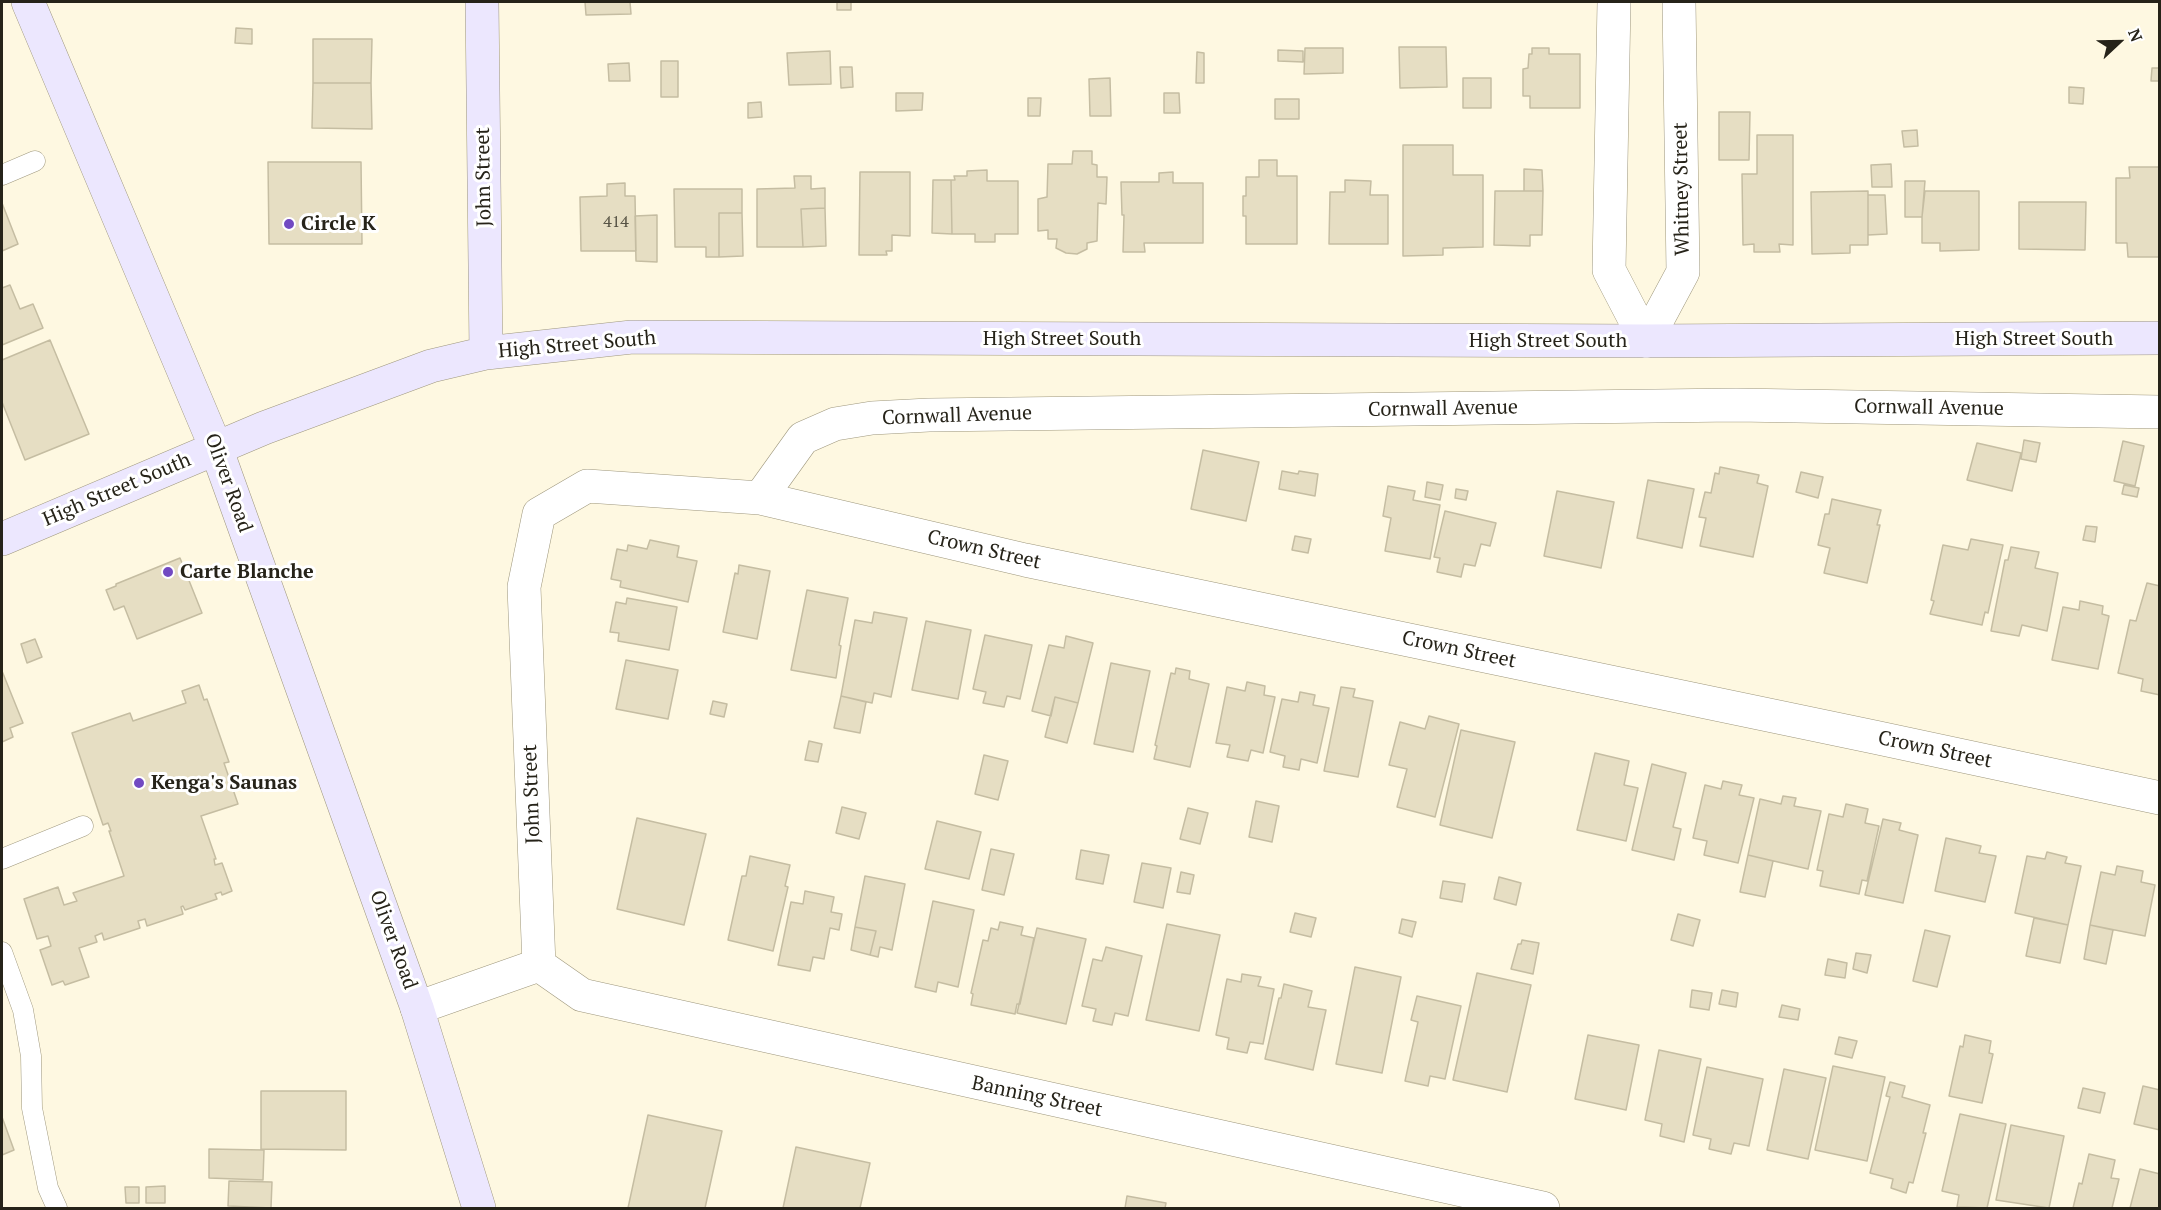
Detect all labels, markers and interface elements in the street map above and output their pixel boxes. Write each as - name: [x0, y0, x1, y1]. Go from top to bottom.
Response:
- north arrow: [2089, 12, 2149, 72]
- text: N: [2123, 26, 2148, 45]
- street label: Whitney Street: [1669, 122, 1695, 256]
- street label: John Street: [471, 127, 497, 227]
- place label: Circle K: [301, 212, 376, 236]
- house number: 414: [603, 212, 629, 232]
- marker: Circle K: [282, 217, 296, 231]
- street label: High Street South: [497, 326, 657, 364]
- street label: High Street South: [983, 327, 1141, 351]
- street label: High Street South: [1955, 327, 2113, 351]
- street label: High Street South: [1469, 329, 1627, 353]
- street label: Cornwall Avenue: [1854, 395, 2004, 421]
- street label: Cornwall Avenue: [1368, 396, 1518, 422]
- street label: Cornwall Avenue: [882, 401, 1032, 431]
- street label: Oliver Road: [199, 430, 257, 536]
- street label: High Street South: [39, 448, 195, 532]
- street label: Crown Street: [925, 525, 1043, 575]
- place label: Carte Blanche: [180, 560, 314, 584]
- marker: Carte Blanche: [161, 565, 175, 579]
- street label: Crown Street: [1400, 626, 1518, 674]
- street label: Crown Street: [1876, 726, 1994, 774]
- street label: John Street: [518, 744, 546, 844]
- place label: Kenga's Saunas: [151, 771, 297, 795]
- marker: Kenga's Saunas: [132, 776, 146, 790]
- street label: Oliver Road: [364, 887, 422, 993]
- street label: Banning Street: [970, 1071, 1104, 1123]

